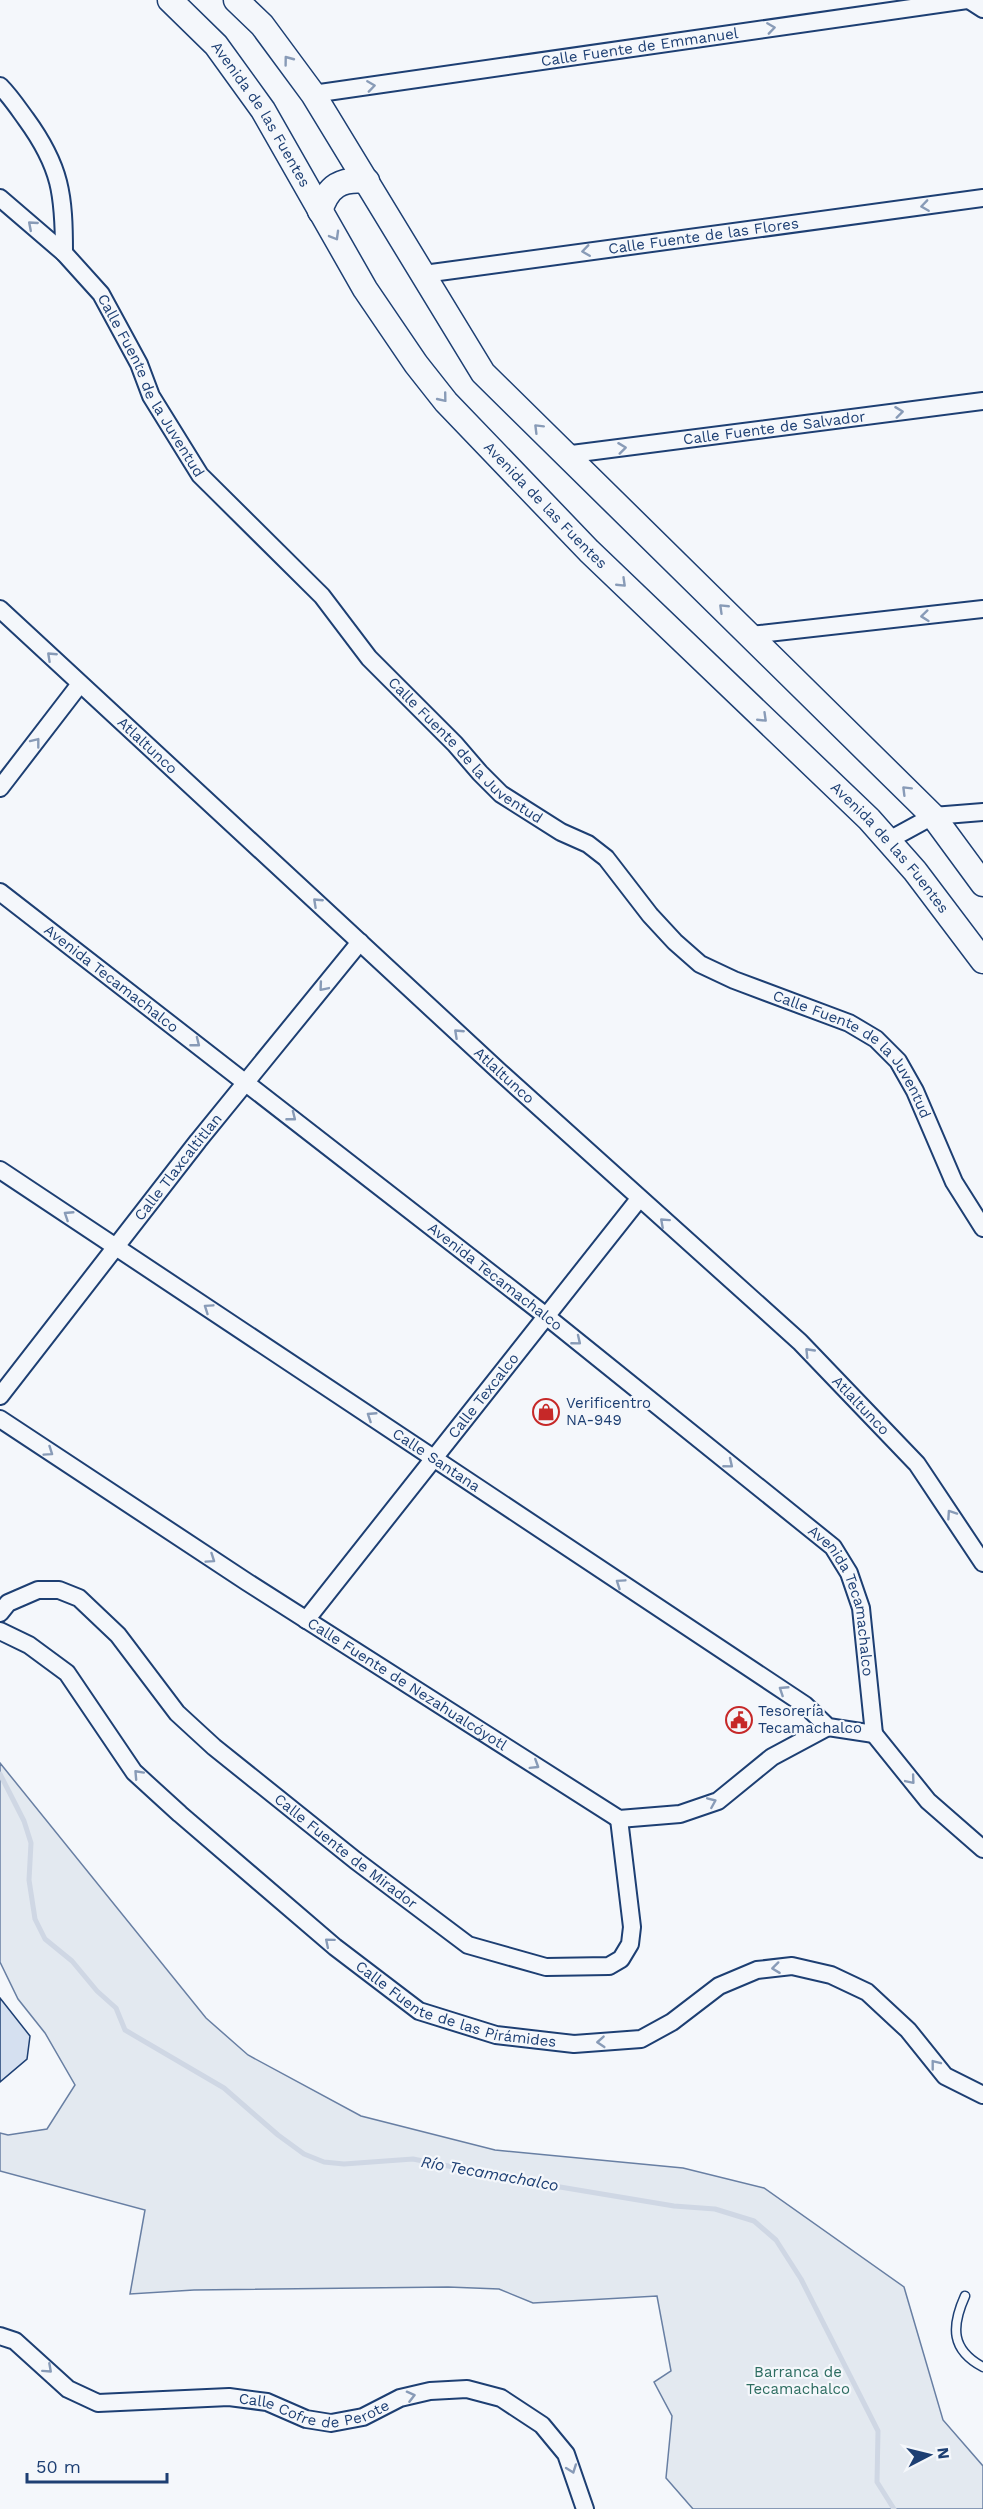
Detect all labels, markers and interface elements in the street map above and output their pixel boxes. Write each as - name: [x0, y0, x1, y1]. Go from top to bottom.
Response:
- one-way arrow: [767, 22, 776, 35]
- street label: Calle Fuente de Emmanuel: [540, 24, 740, 70]
- street label: Avenida de las Fuentes: [207, 38, 314, 190]
- one-way arrow: [284, 56, 295, 67]
- one-way arrow: [366, 80, 375, 92]
- one-way arrow: [920, 199, 930, 212]
- street label: Calle Fuente de las Flores: [607, 214, 800, 258]
- one-way arrow: [28, 221, 39, 232]
- one-way arrow: [328, 230, 339, 240]
- one-way arrow: [581, 245, 591, 257]
- street label: Calle Fuente de la Juventud: [94, 291, 208, 480]
- one-way arrow: [436, 391, 447, 402]
- one-way arrow: [895, 406, 904, 418]
- street label: Calle Fuente de Salvador: [682, 407, 866, 449]
- one-way arrow: [534, 425, 545, 435]
- street label: Avenida de las Fuentes: [480, 438, 611, 573]
- one-way arrow: [618, 442, 627, 454]
- one-way arrow: [616, 576, 626, 587]
- one-way arrow: [719, 604, 730, 615]
- one-way arrow: [920, 609, 929, 622]
- one-way arrow: [47, 652, 58, 663]
- street label: Calle Fuente de la Juventud: [384, 673, 546, 827]
- one-way arrow: [757, 711, 767, 722]
- street label: Atlaltunco: [114, 713, 181, 778]
- one-way arrow: [28, 737, 39, 748]
- street label: Avenida de las Fuentes: [827, 778, 953, 917]
- one-way arrow: [903, 786, 914, 797]
- one-way arrow: [314, 899, 325, 910]
- street label: Avenida Tecamachalco: [41, 921, 182, 1036]
- one-way arrow: [320, 980, 331, 991]
- street label: Calle Fuente de la Juventud: [770, 986, 935, 1121]
- one-way arrow: [455, 1030, 466, 1041]
- one-way arrow: [189, 1036, 200, 1047]
- street label: Atlaltunco: [470, 1044, 538, 1108]
- street label: Calle Tlaxcaltitlan: [131, 1110, 226, 1224]
- one-way arrow: [285, 1110, 296, 1121]
- one-way arrow: [64, 1212, 75, 1223]
- one-way arrow: [660, 1218, 671, 1229]
- street label: Avenida Tecamachalco: [424, 1219, 566, 1335]
- one-way arrow: [204, 1304, 215, 1315]
- one-way arrow: [570, 1334, 581, 1345]
- one-way arrow: [805, 1348, 816, 1359]
- street label: Calle Texcalco: [444, 1349, 523, 1442]
- street label: Atlaltunco: [828, 1372, 893, 1439]
- place label: Verificentro NA-949: [566, 1394, 651, 1429]
- shop icon: Verificentro NA-949: [531, 1397, 561, 1427]
- one-way arrow: [367, 1412, 378, 1423]
- street label: Calle Santana: [389, 1424, 484, 1496]
- one-way arrow: [43, 1444, 53, 1456]
- one-way arrow: [722, 1456, 733, 1467]
- one-way arrow: [947, 1510, 958, 1521]
- street label: Avenida Tecamachalco: [804, 1522, 877, 1677]
- one-way arrow: [205, 1552, 216, 1563]
- one-way arrow: [616, 1579, 627, 1590]
- street label: Calle Fuente de Nezahualcóyotl: [304, 1614, 511, 1755]
- one-way arrow: [779, 1686, 790, 1697]
- place label: Tesorería Tecamachalco: [758, 1702, 862, 1737]
- public building icon: Tesorería Tecamachalco: [724, 1705, 754, 1735]
- one-way arrow: [529, 1758, 539, 1770]
- one-way arrow: [134, 1770, 145, 1781]
- one-way arrow: [903, 1773, 914, 1784]
- street label: Calle Fuente de Mirador: [271, 1790, 421, 1913]
- one-way arrow: [706, 1797, 717, 1809]
- one-way arrow: [325, 1938, 336, 1949]
- street label: Calle Fuente de las Pirámides: [352, 1957, 557, 2051]
- one-way arrow: [772, 1961, 781, 1974]
- one-way arrow: [596, 2035, 605, 2048]
- one-way arrow: [932, 2059, 943, 2070]
- water label: Río Tecamachalco: [420, 2152, 560, 2195]
- one-way arrow: [41, 2362, 51, 2373]
- park label: Barranca de Tecamachalco: [746, 2363, 850, 2398]
- street label: Calle Cofre de Perote: [238, 2389, 392, 2432]
- one-way arrow: [406, 2390, 416, 2403]
- north arrow: [899, 2425, 959, 2485]
- scale bar: [27, 2446, 166, 2484]
- text: N: [933, 2446, 954, 2460]
- text: 50 m: [36, 2456, 81, 2477]
- one-way arrow: [564, 2463, 577, 2474]

